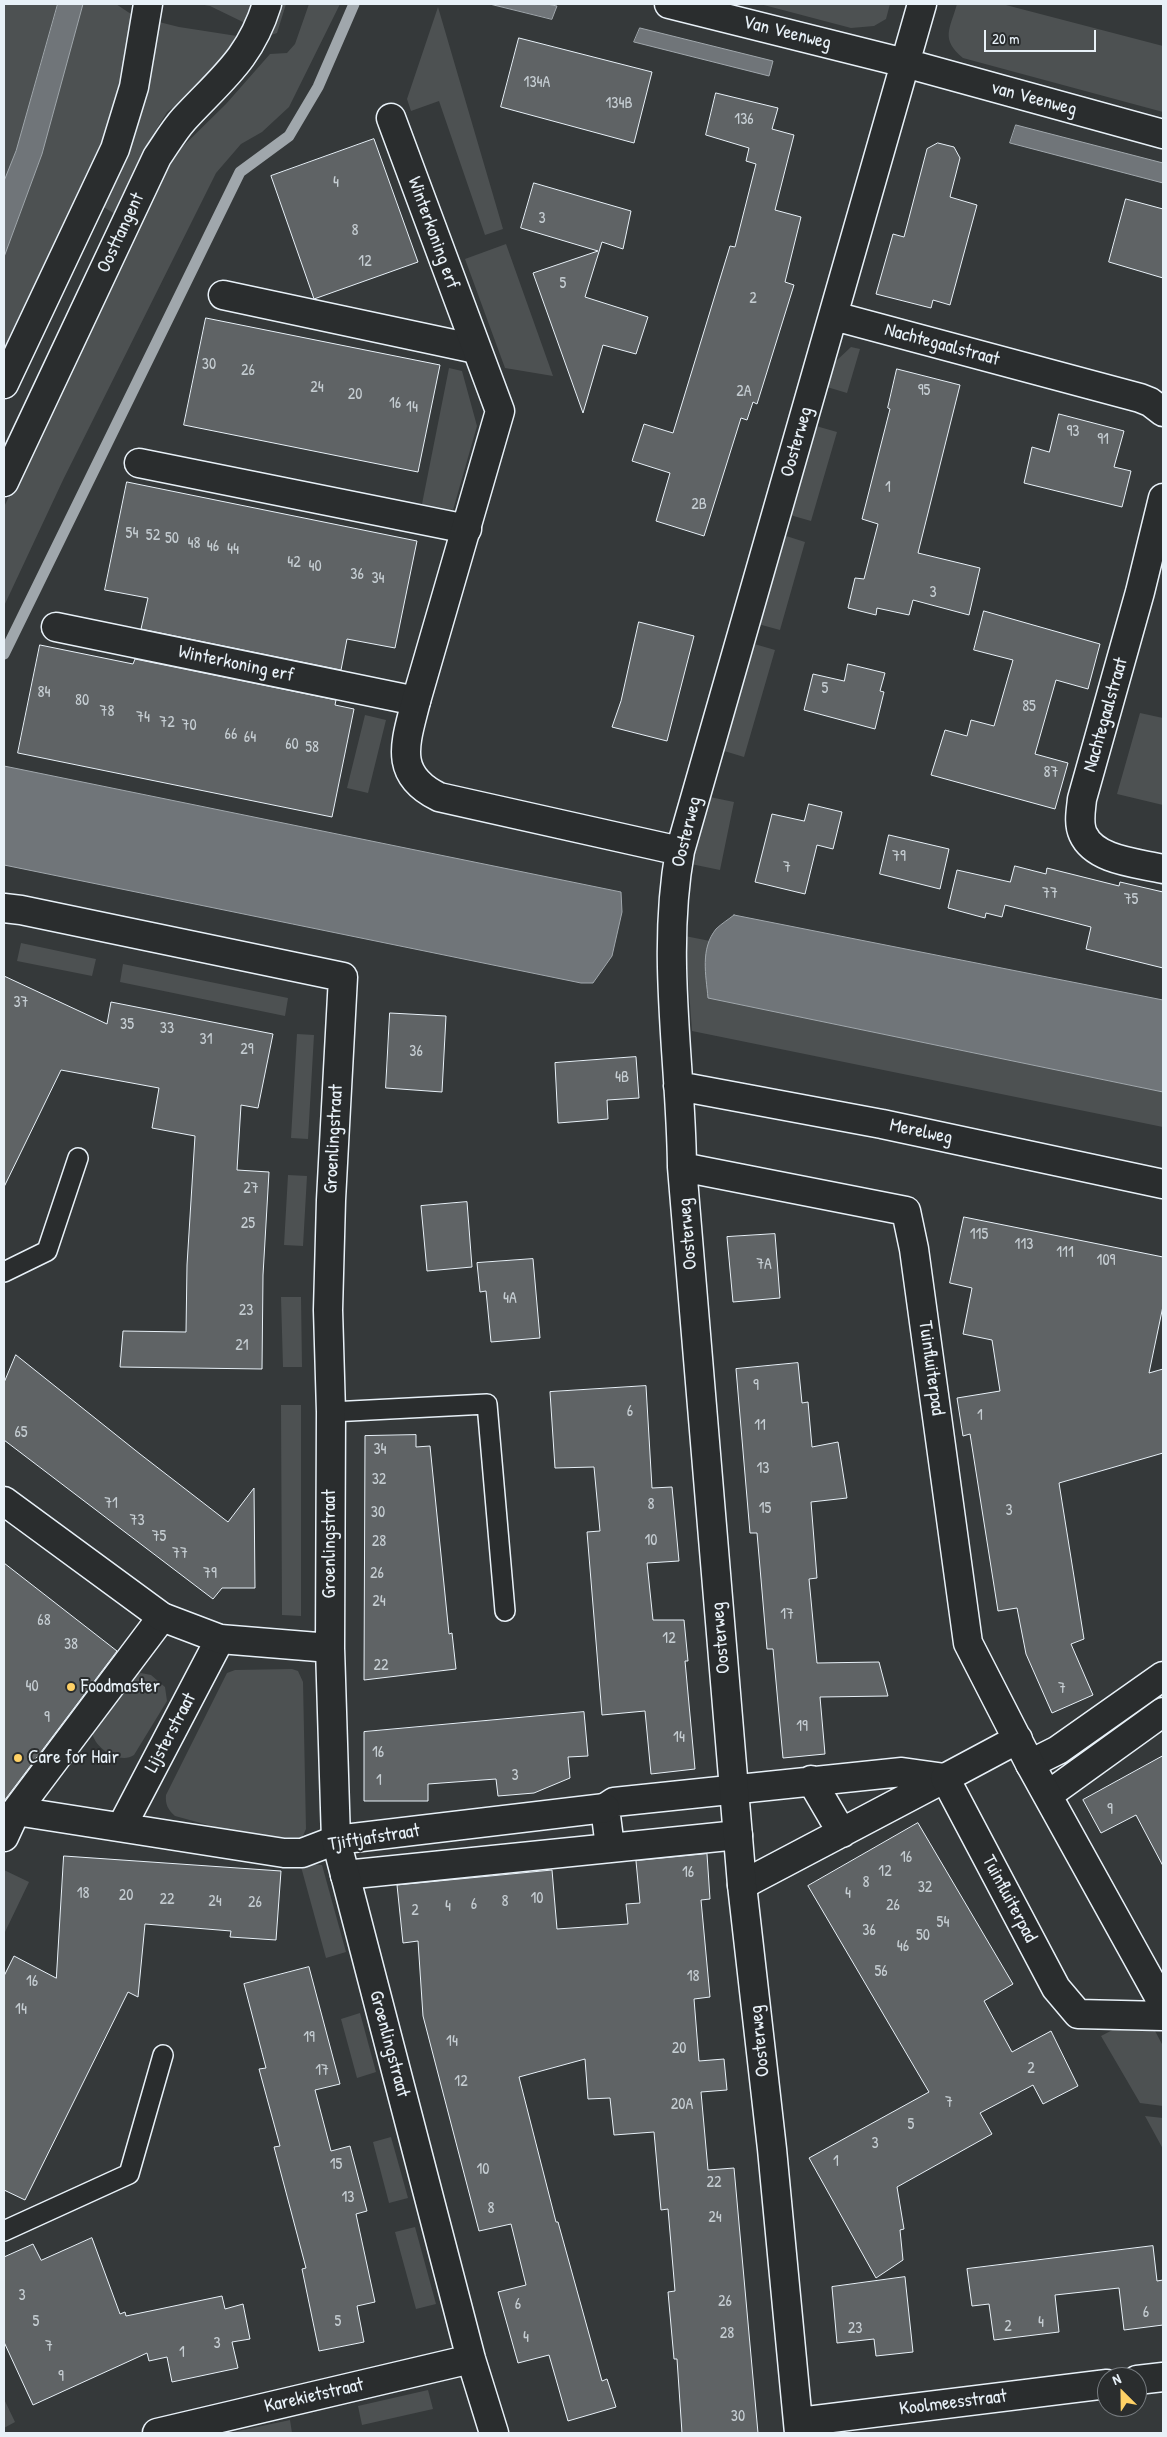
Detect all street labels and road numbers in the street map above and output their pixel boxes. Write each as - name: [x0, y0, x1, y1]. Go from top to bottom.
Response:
- street label: Van Veenweg: [740, 11, 834, 55]
- street label: van Veenweg: [989, 77, 1079, 121]
- street label: Winterkoning erf: [402, 174, 464, 292]
- street label: Oosttangent: [93, 189, 149, 277]
- street label: Nachtegaalstraat: [882, 319, 1002, 371]
- street label: Oosterweg: [776, 404, 818, 480]
- street label: Winterkoning erf: [176, 641, 296, 687]
- street label: Nachtegaalstraat: [1079, 655, 1133, 775]
- street label: Oosterweg: [667, 794, 707, 870]
- street label: Groenlingstraat: [320, 1084, 348, 1194]
- street label: Merelweg: [888, 1114, 954, 1150]
- street label: Oosterweg: [674, 1197, 702, 1271]
- street label: Tuinfluiterpad: [913, 1319, 949, 1417]
- street label: Groenlingstraat: [319, 1489, 341, 1599]
- street label: Oosterweg: [707, 1601, 735, 1675]
- street label: Lijsterstraat: [140, 1689, 202, 1777]
- street label: Tjiftjafstraat: [327, 1820, 421, 1856]
- street label: Tuinfluiterpad: [977, 1852, 1041, 1946]
- street label: Groenlingstraat: [364, 1988, 414, 2100]
- street label: Oosterweg: [745, 2004, 775, 2078]
- street label: Karekietstraat: [262, 2374, 366, 2418]
- street label: Koolmeesstraat: [898, 2385, 1008, 2421]

